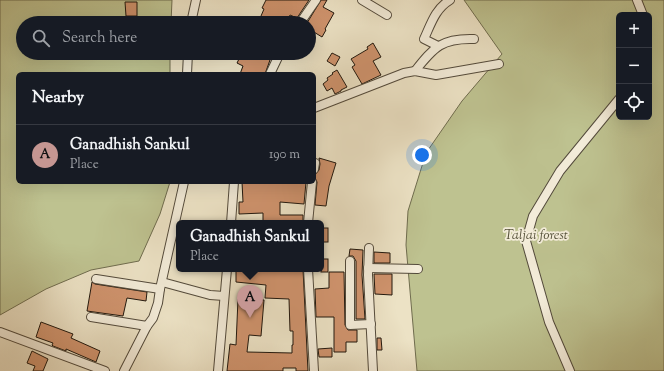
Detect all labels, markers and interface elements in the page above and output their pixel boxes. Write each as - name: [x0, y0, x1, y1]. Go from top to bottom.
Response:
- map controls: [616, 12, 652, 120]
- button: +: [616, 12, 652, 48]
- search box: [16, 16, 316, 60]
- icon: search: [30, 27, 52, 49]
- text: Search here: [62, 28, 137, 49]
- button: −: [616, 48, 652, 84]
- button: locate: [616, 84, 652, 120]
- text: Nearby: [32, 86, 84, 110]
- text: Ganadhish Sankul: [70, 135, 190, 156]
- your location: [412, 145, 432, 165]
- text: A: [40, 146, 50, 164]
- text: 190 m: [269, 146, 300, 164]
- text: Place: [70, 156, 99, 174]
- popup: [176, 220, 324, 272]
- park label: Taljai forest: [504, 226, 568, 246]
- text: Ganadhish Sankul: [190, 227, 310, 248]
- text: Place: [190, 248, 219, 266]
- pin: A: [237, 285, 263, 318]

